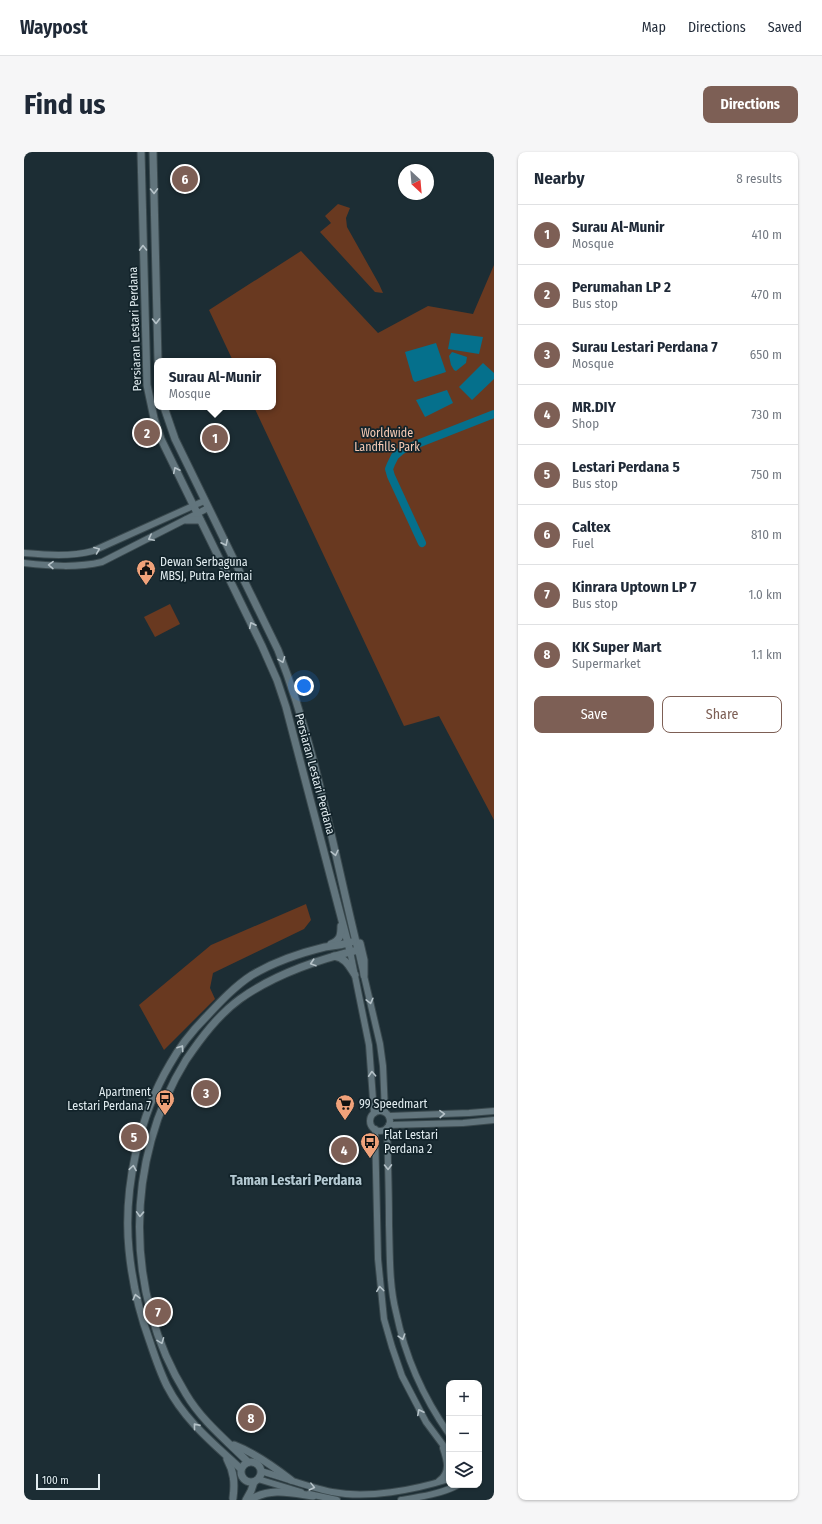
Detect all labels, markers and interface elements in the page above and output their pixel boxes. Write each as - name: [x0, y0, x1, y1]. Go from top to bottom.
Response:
- text: Waypost: [20, 16, 88, 39]
- text: Map: [642, 19, 666, 36]
- text: Directions: [688, 19, 746, 36]
- text: Saved: [768, 19, 802, 36]
- button: Directions: [703, 86, 798, 123]
- text: Find us: [24, 88, 106, 121]
- pin: 6: [172, 164, 198, 194]
- north arrow: [398, 164, 434, 200]
- text: Nearby: [534, 168, 585, 189]
- text: 8 results: [736, 171, 782, 186]
- one-way arrow: [149, 188, 158, 194]
- text: Surau Al-Munir: [572, 218, 665, 236]
- text: 1: [544, 227, 550, 242]
- text: 410 m: [752, 227, 782, 242]
- text: Mosque: [572, 236, 614, 251]
- one-way arrow: [139, 245, 147, 251]
- street label: Persiaran Lestari Perdana: [126, 266, 144, 392]
- text: Perumahan LP 2: [572, 278, 671, 296]
- text: 2: [544, 287, 550, 302]
- text: 470 m: [751, 287, 782, 302]
- text: Bus stop: [572, 296, 618, 311]
- one-way arrow: [152, 318, 160, 324]
- text: Surau Lestari Perdana 7: [572, 338, 718, 356]
- text: 3: [544, 347, 550, 362]
- text: 650 m: [750, 347, 782, 362]
- text: Mosque: [572, 356, 614, 371]
- popup: [154, 358, 276, 410]
- text: Surau Al-Munir: [169, 368, 261, 386]
- text: Mosque: [169, 386, 211, 401]
- text: MR.DIY: [572, 398, 616, 416]
- text: 4: [544, 407, 550, 422]
- text: 730 m: [751, 407, 782, 422]
- text: Shop: [572, 416, 599, 431]
- pin: 2: [134, 418, 160, 448]
- pin: 1: [202, 423, 228, 453]
- park label: Worldwide Landfills Park: [354, 426, 420, 454]
- text: Lestari Perdana 5: [572, 458, 680, 476]
- one-way arrow: [173, 467, 181, 475]
- text: 5: [544, 467, 550, 482]
- text: 750 m: [751, 467, 782, 482]
- text: Bus stop: [572, 476, 618, 491]
- text: Caltex: [572, 518, 611, 536]
- text: 6: [544, 527, 550, 542]
- text: 810 m: [751, 527, 782, 542]
- one-way arrow: [148, 533, 155, 540]
- text: Fuel: [572, 536, 594, 551]
- one-way arrow: [220, 539, 228, 547]
- one-way arrow: [93, 546, 100, 554]
- place label: Dewan Serbaguna MBSJ, Putra Permai: [160, 555, 252, 583]
- public building icon: Dewan Serbaguna MBSJ, Putra Permai: [135, 558, 157, 586]
- one-way arrow: [48, 561, 54, 570]
- text: Kinrara Uptown LP 7: [572, 578, 697, 596]
- text: 7: [544, 587, 550, 602]
- text: 1.0 km: [748, 587, 782, 602]
- text: Bus stop: [572, 596, 618, 611]
- one-way arrow: [249, 622, 257, 630]
- text: KK Super Mart: [572, 638, 662, 656]
- text: 8: [544, 647, 550, 662]
- text: 1.1 km: [751, 647, 782, 662]
- text: Supermarket: [572, 656, 641, 671]
- one-way arrow: [277, 657, 285, 664]
- your location: [294, 676, 314, 696]
- button: Save: [534, 696, 654, 733]
- button: Share: [662, 696, 782, 733]
- street label: Persiaran Lestari Perdana: [292, 712, 338, 836]
- one-way arrow: [330, 850, 338, 856]
- one-way arrow: [309, 958, 316, 967]
- one-way arrow: [366, 998, 374, 1004]
- one-way arrow: [176, 1045, 183, 1052]
- one-way arrow: [367, 1071, 376, 1077]
- pin: 3: [193, 1078, 219, 1108]
- place label: Apartment Lestari Perdana 7: [67, 1085, 151, 1113]
- bus stop icon: Apartment Lestari Perdana 7: [154, 1088, 176, 1116]
- supermarket icon: 99 Speedmart: [334, 1093, 356, 1121]
- place label: 99 Speedmart: [359, 1097, 427, 1111]
- one-way arrow: [439, 1110, 445, 1118]
- pin: 5: [121, 1122, 147, 1152]
- place label: Flat Lestari Perdana 2: [384, 1128, 438, 1156]
- bus stop icon: Flat Lestari Perdana 2: [359, 1131, 381, 1159]
- pin: 4: [331, 1135, 357, 1165]
- one-way arrow: [384, 1164, 392, 1170]
- one-way arrow: [129, 1165, 137, 1171]
- district label: Taman Lestari Perdana: [230, 1172, 362, 1189]
- one-way arrow: [136, 1211, 144, 1217]
- one-way arrow: [376, 1286, 385, 1292]
- one-way arrow: [133, 1294, 141, 1300]
- pin: 7: [145, 1297, 171, 1327]
- one-way arrow: [397, 1334, 406, 1341]
- one-way arrow: [157, 1338, 165, 1345]
- map controls: [446, 1380, 482, 1488]
- button: +: [446, 1380, 482, 1416]
- pin: 8: [238, 1403, 264, 1433]
- one-way arrow: [418, 1408, 425, 1416]
- button: −: [446, 1416, 482, 1452]
- one-way arrow: [193, 1424, 200, 1431]
- button: layers: [446, 1452, 482, 1488]
- scale bar: [36, 1472, 100, 1491]
- text: 100 m: [42, 1474, 69, 1487]
- one-way arrow: [308, 1482, 315, 1491]

